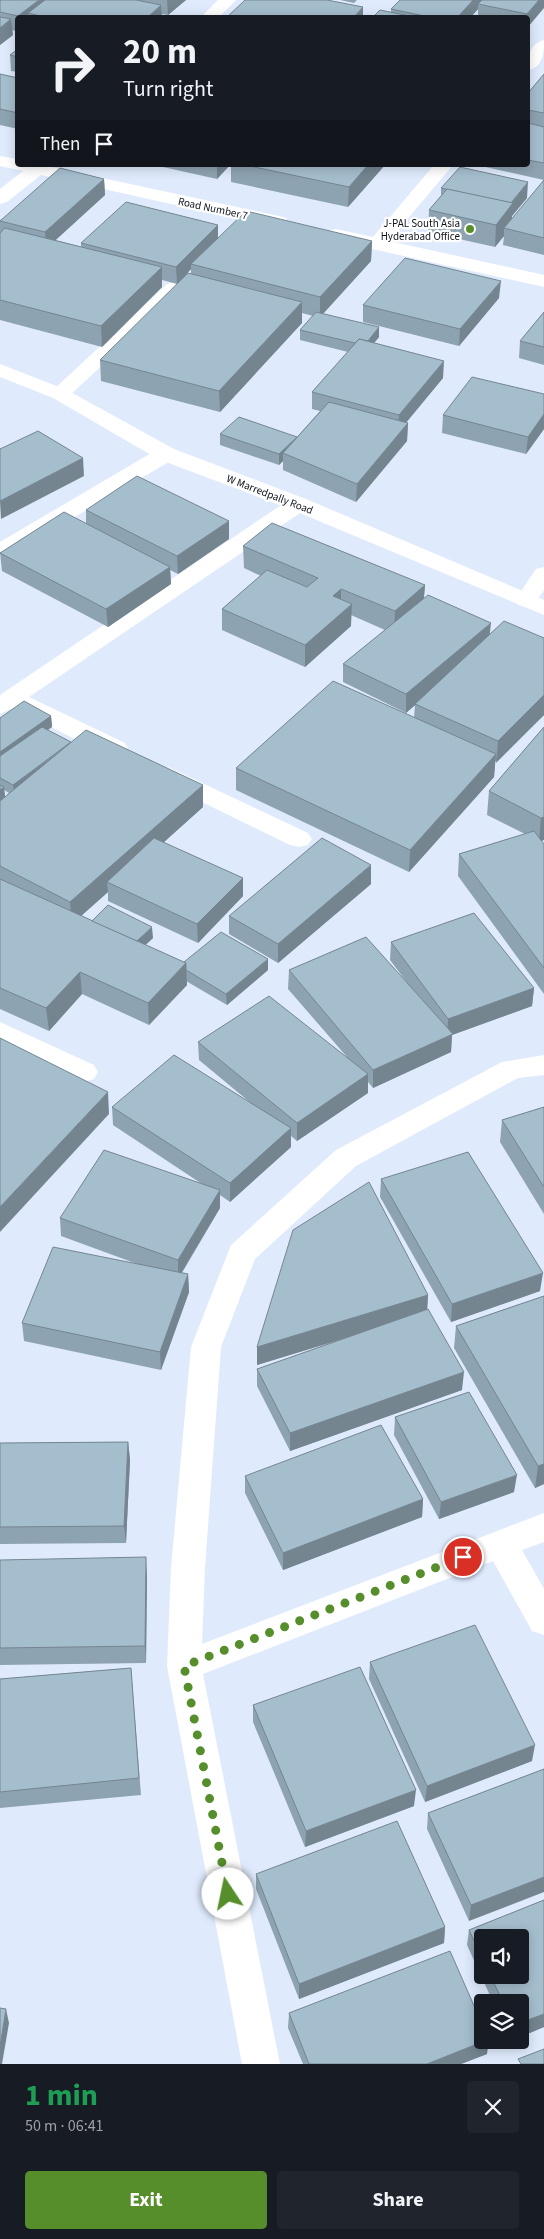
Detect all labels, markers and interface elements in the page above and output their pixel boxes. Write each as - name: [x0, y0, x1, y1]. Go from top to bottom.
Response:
- text: 20 m: [123, 27, 197, 77]
- icon: right: [40, 35, 105, 100]
- text: Turn right: [123, 73, 213, 105]
- icon: arrive: [90, 130, 118, 158]
- text: Then: [40, 131, 80, 158]
- street label: Road Number 7: [177, 194, 249, 223]
- place label: J-PAL South Asia Hyderabad Office: [381, 216, 461, 244]
- marker: J-PAL South Asia Hyderabad Office: [464, 223, 476, 235]
- street label: W Marredpally Road: [224, 471, 315, 518]
- pin: [442, 1536, 484, 1578]
- icon: arrive: [449, 1543, 477, 1571]
- position arrow: [201, 1867, 253, 1919]
- map controls: [474, 1929, 529, 2049]
- button: sound: [474, 1929, 529, 1984]
- button: layers: [474, 1994, 529, 2049]
- text: 1 min: [25, 2074, 98, 2117]
- button: close: [467, 2081, 519, 2133]
- text: 50 m · 06:41: [25, 2115, 104, 2137]
- button: Exit: [25, 2171, 267, 2229]
- button: Share: [277, 2171, 519, 2229]

